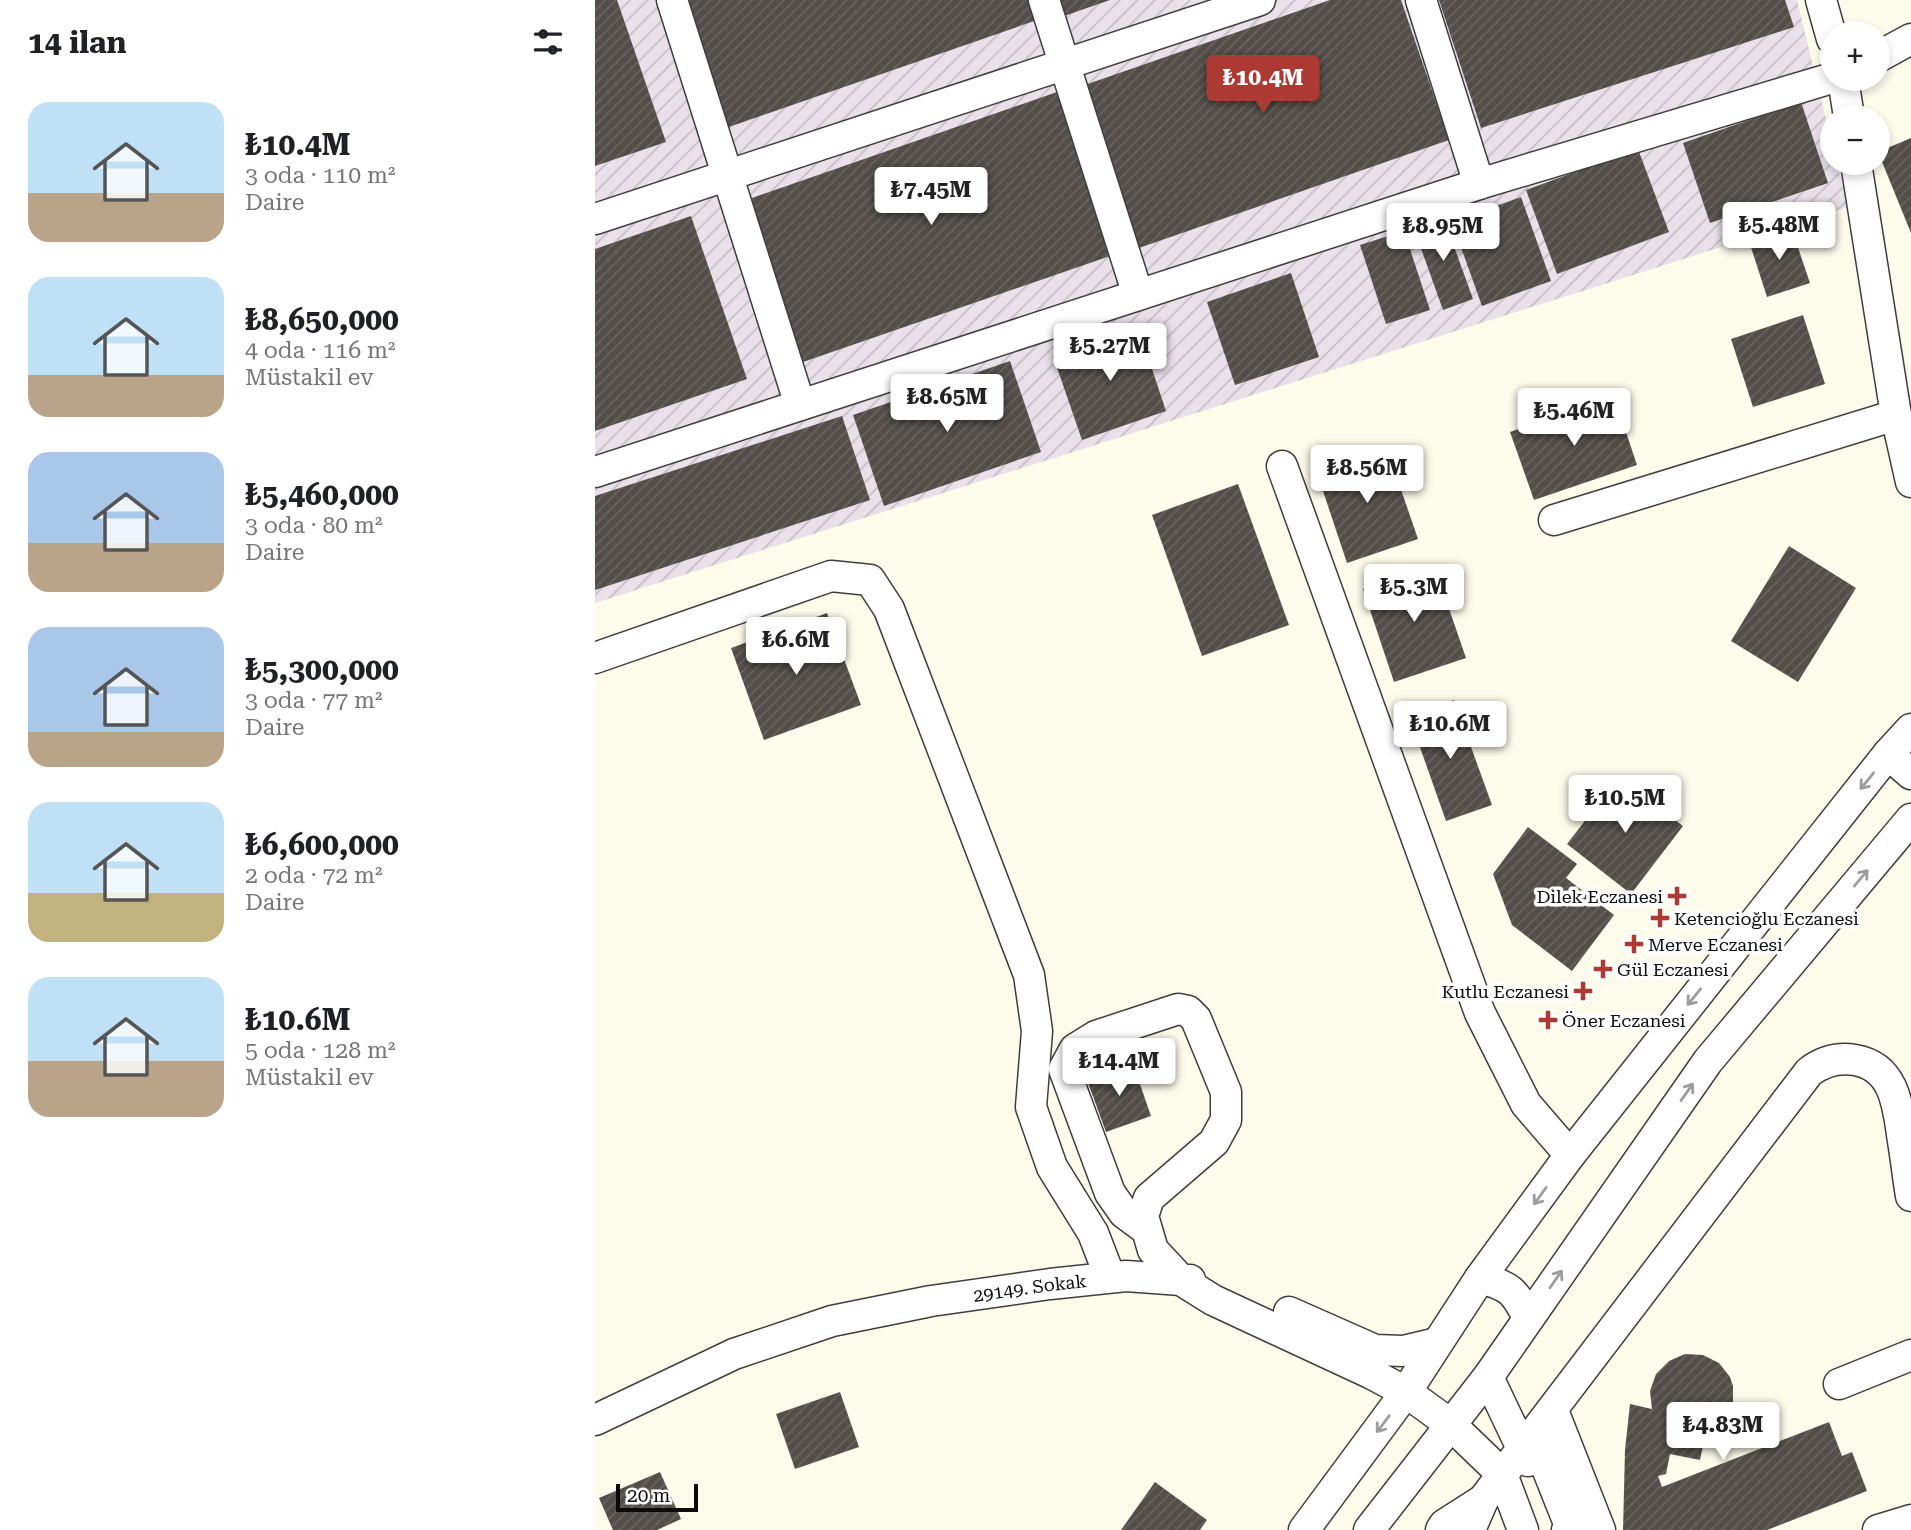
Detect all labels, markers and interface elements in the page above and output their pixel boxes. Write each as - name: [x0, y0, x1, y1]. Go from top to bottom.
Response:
- map controls: [1820, 21, 1890, 175]
- button: +: [1820, 21, 1890, 91]
- icon: filters: [529, 23, 567, 61]
- text: 14 ilan: [28, 25, 127, 60]
- pin: ₺10.4M: [1206, 55, 1320, 115]
- text: ₺10.4M: [1223, 64, 1303, 91]
- button: −: [1820, 105, 1890, 175]
- text: ₺10.4M: [245, 127, 351, 162]
- icon: home: [84, 130, 168, 214]
- text: 3 oda · 110 m²: [245, 162, 395, 189]
- pin: ₺7.45M: [874, 168, 988, 227]
- text: ₺7.45M: [891, 176, 971, 203]
- text: Daire: [245, 189, 304, 216]
- pin: ₺5.48M: [1722, 202, 1836, 262]
- pin: ₺8.95M: [1386, 204, 1500, 263]
- text: ₺5.48M: [1739, 211, 1819, 238]
- text: ₺8.95M: [1403, 212, 1483, 239]
- text: ₺8,650,000: [245, 302, 399, 337]
- icon: home: [84, 305, 168, 389]
- pin: ₺5.27M: [1053, 324, 1167, 383]
- text: ₺5.27M: [1070, 332, 1150, 359]
- text: 4 oda · 116 m²: [245, 337, 395, 364]
- text: Müstakil ev: [245, 364, 374, 391]
- pin: ₺8.65M: [890, 374, 1004, 434]
- text: ₺8.65M: [907, 383, 987, 410]
- pin: ₺5.46M: [1517, 388, 1631, 448]
- text: ₺5.46M: [1534, 397, 1614, 424]
- pin: ₺8.56M: [1310, 446, 1424, 505]
- text: ₺8.56M: [1327, 454, 1407, 481]
- text: ₺5,460,000: [245, 477, 399, 512]
- icon: home: [84, 480, 168, 564]
- text: 3 oda · 80 m²: [245, 512, 383, 539]
- text: Daire: [245, 539, 304, 566]
- pin: ₺5.3M: [1365, 564, 1463, 624]
- text: ₺5.3M: [1380, 573, 1448, 600]
- pin: ₺6.6M: [747, 618, 845, 677]
- text: ₺6.6M: [762, 626, 830, 653]
- text: ₺5,300,000: [245, 652, 399, 687]
- icon: home: [84, 655, 168, 739]
- text: 3 oda · 77 m²: [245, 687, 383, 714]
- pin: ₺10.6M: [1393, 702, 1507, 761]
- text: ₺10.6M: [1410, 710, 1490, 737]
- text: Daire: [245, 714, 304, 741]
- one-way arrow: [1859, 771, 1874, 789]
- pin: ₺10.5M: [1568, 776, 1682, 835]
- text: ₺10.5M: [1585, 784, 1665, 811]
- text: ₺6,600,000: [245, 827, 399, 862]
- icon: home: [84, 830, 168, 914]
- text: 2 oda · 72 m²: [245, 862, 383, 889]
- one-way arrow: [1853, 870, 1869, 888]
- place label: Dilek Eczanesi: [1536, 886, 1663, 907]
- marker: Dilek Eczanesi: [1669, 888, 1685, 904]
- text: Daire: [245, 889, 304, 916]
- place label: Ketencioğlu Eczanesi: [1674, 908, 1859, 929]
- marker: Ketencioğlu Eczanesi: [1652, 910, 1668, 926]
- place label: Merve Eczanesi: [1648, 934, 1783, 955]
- marker: Merve Eczanesi: [1626, 936, 1642, 952]
- place label: Gül Eczanesi: [1617, 959, 1729, 980]
- marker: Gül Eczanesi: [1595, 961, 1611, 977]
- place label: Kutlu Eczanesi: [1441, 981, 1569, 1002]
- marker: Kutlu Eczanesi: [1575, 983, 1591, 999]
- one-way arrow: [1686, 987, 1702, 1005]
- text: ₺10.6M: [245, 1002, 351, 1037]
- icon: home: [84, 1005, 168, 1089]
- place label: Öner Eczanesi: [1562, 1010, 1686, 1031]
- marker: Öner Eczanesi: [1540, 1012, 1556, 1028]
- text: 5 oda · 128 m²: [245, 1037, 395, 1064]
- pin: ₺14.4M: [1062, 1038, 1176, 1098]
- text: ₺14.4M: [1079, 1047, 1159, 1074]
- text: Müstakil ev: [245, 1064, 374, 1091]
- one-way arrow: [1679, 1083, 1694, 1102]
- one-way arrow: [1533, 1186, 1547, 1205]
- street label: 29149. Sokak: [972, 1270, 1088, 1305]
- one-way arrow: [1549, 1270, 1563, 1289]
- pin: ₺4.83M: [1666, 1402, 1780, 1462]
- text: ₺4.83M: [1683, 1411, 1763, 1438]
- one-way arrow: [1376, 1414, 1391, 1433]
- scale bar: [616, 1481, 698, 1513]
- text: 20 m: [627, 1484, 670, 1507]

